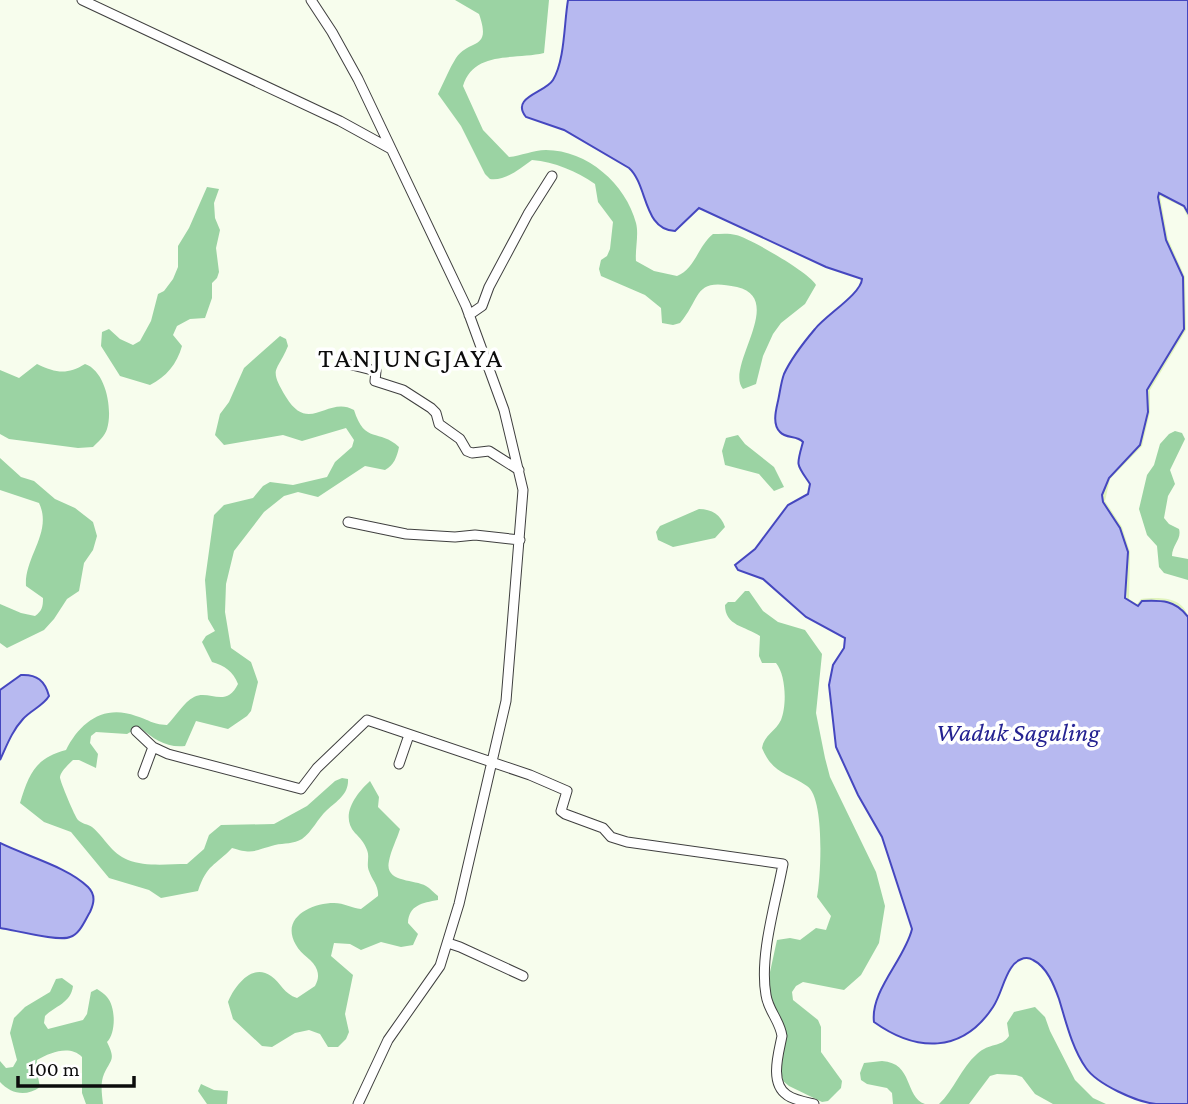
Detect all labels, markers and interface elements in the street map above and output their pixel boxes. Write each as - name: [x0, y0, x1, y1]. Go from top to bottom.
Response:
- district label: TANJUNGJAYA: [318, 342, 504, 373]
- water label: Waduk Saguling: [936, 718, 1101, 747]
- scale bar: [18, 1044, 133, 1088]
- text: 100 m: [28, 1057, 80, 1081]

